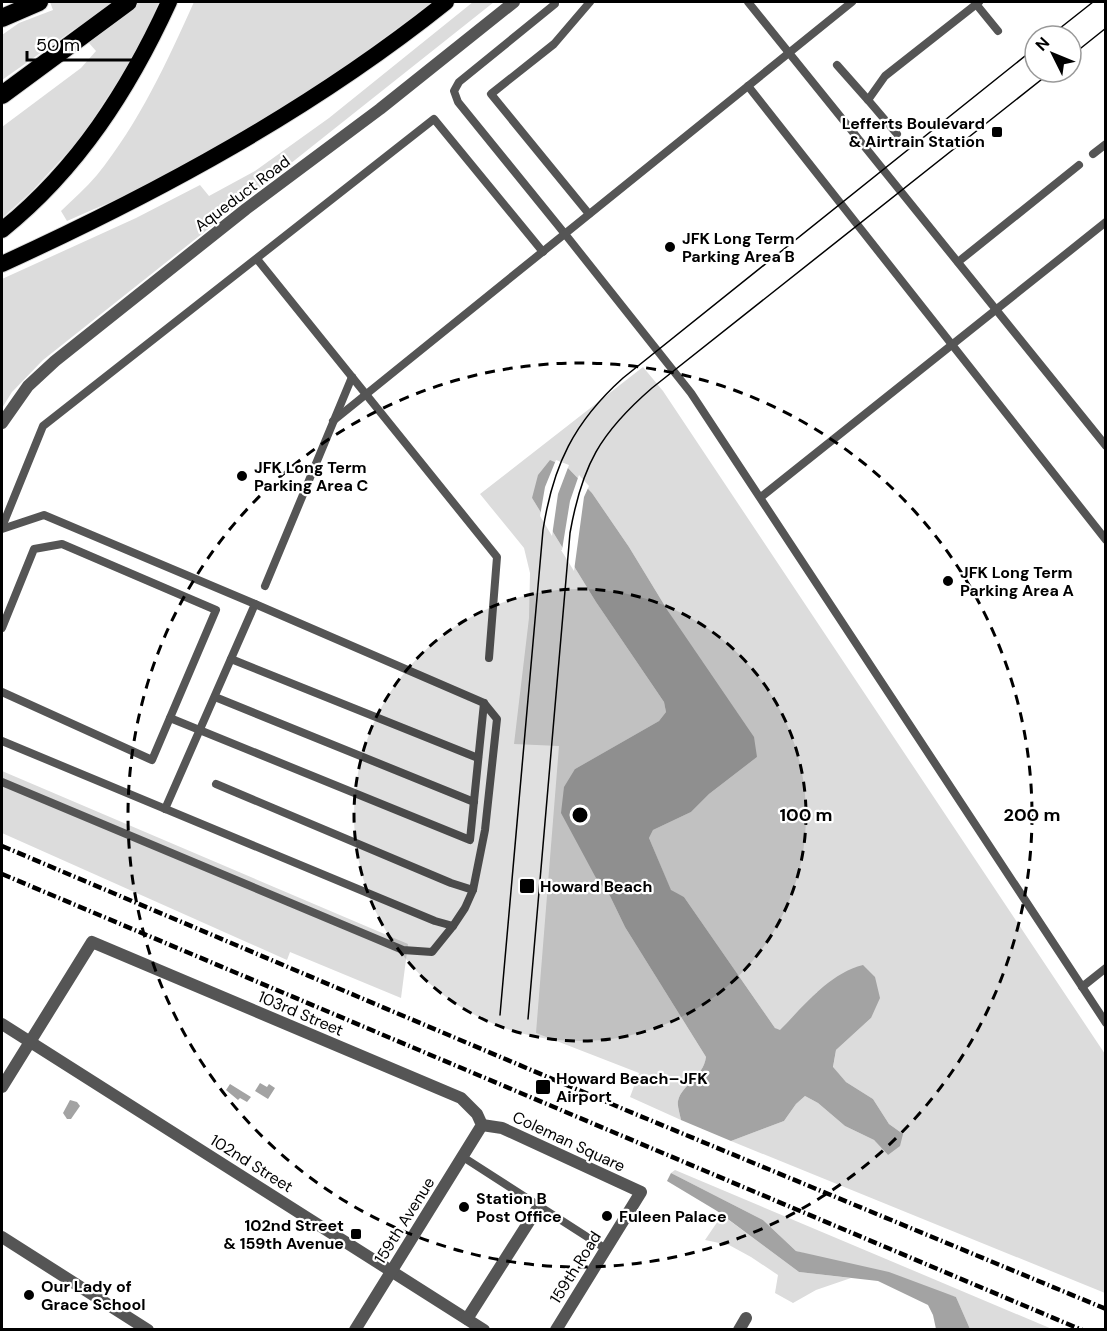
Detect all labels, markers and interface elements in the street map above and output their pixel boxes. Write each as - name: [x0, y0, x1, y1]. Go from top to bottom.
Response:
- scale bar: [27, 24, 140, 62]
- north arrow: [1023, 24, 1083, 84]
- text: 50 m: [36, 33, 80, 57]
- text: N: [1031, 33, 1054, 56]
- place label: Lefferts Boulevard & Airtrain Station: [842, 113, 985, 152]
- marker: Lefferts Boulevard & Airtrain Station: [990, 125, 1004, 139]
- street label: Aqueduct Road: [190, 151, 294, 236]
- place label: JFK Long Term Parking Area B: [682, 228, 795, 267]
- marker: JFK Long Term Parking Area B: [663, 240, 677, 254]
- place label: JFK Long Term Parking Area C: [254, 457, 369, 496]
- marker: JFK Long Term Parking Area C: [235, 469, 249, 483]
- place label: JFK Long Term Parking Area A: [960, 562, 1074, 601]
- marker: JFK Long Term Parking Area A: [941, 574, 955, 588]
- text: 100 m: [779, 803, 833, 827]
- text: 200 m: [1004, 803, 1060, 827]
- centre of rings: [570, 805, 590, 825]
- place label: Howard Beach: [540, 876, 652, 897]
- marker: Howard Beach: [518, 877, 536, 895]
- street label: 103rd Street: [255, 986, 347, 1041]
- place label: Howard Beach–JFK Airport: [556, 1068, 708, 1107]
- marker: Howard Beach–JFK Airport: [534, 1078, 552, 1096]
- street label: Coleman Square: [509, 1106, 628, 1177]
- street label: 102nd Street: [206, 1130, 297, 1197]
- street label: 159th Avenue: [369, 1173, 439, 1268]
- place label: Station B Post Office: [476, 1188, 562, 1227]
- marker: Station B Post Office: [457, 1200, 471, 1214]
- place label: Fuleen Palace: [619, 1206, 727, 1227]
- marker: Fuleen Palace: [600, 1209, 614, 1223]
- place label: 102nd Street & 159th Avenue: [224, 1215, 344, 1254]
- marker: 102nd Street & 159th Avenue: [349, 1227, 363, 1241]
- street label: 159th Road: [545, 1227, 606, 1307]
- place label: Our Lady of Grace School: [41, 1276, 146, 1315]
- marker: Our Lady of Grace School: [22, 1288, 36, 1302]

